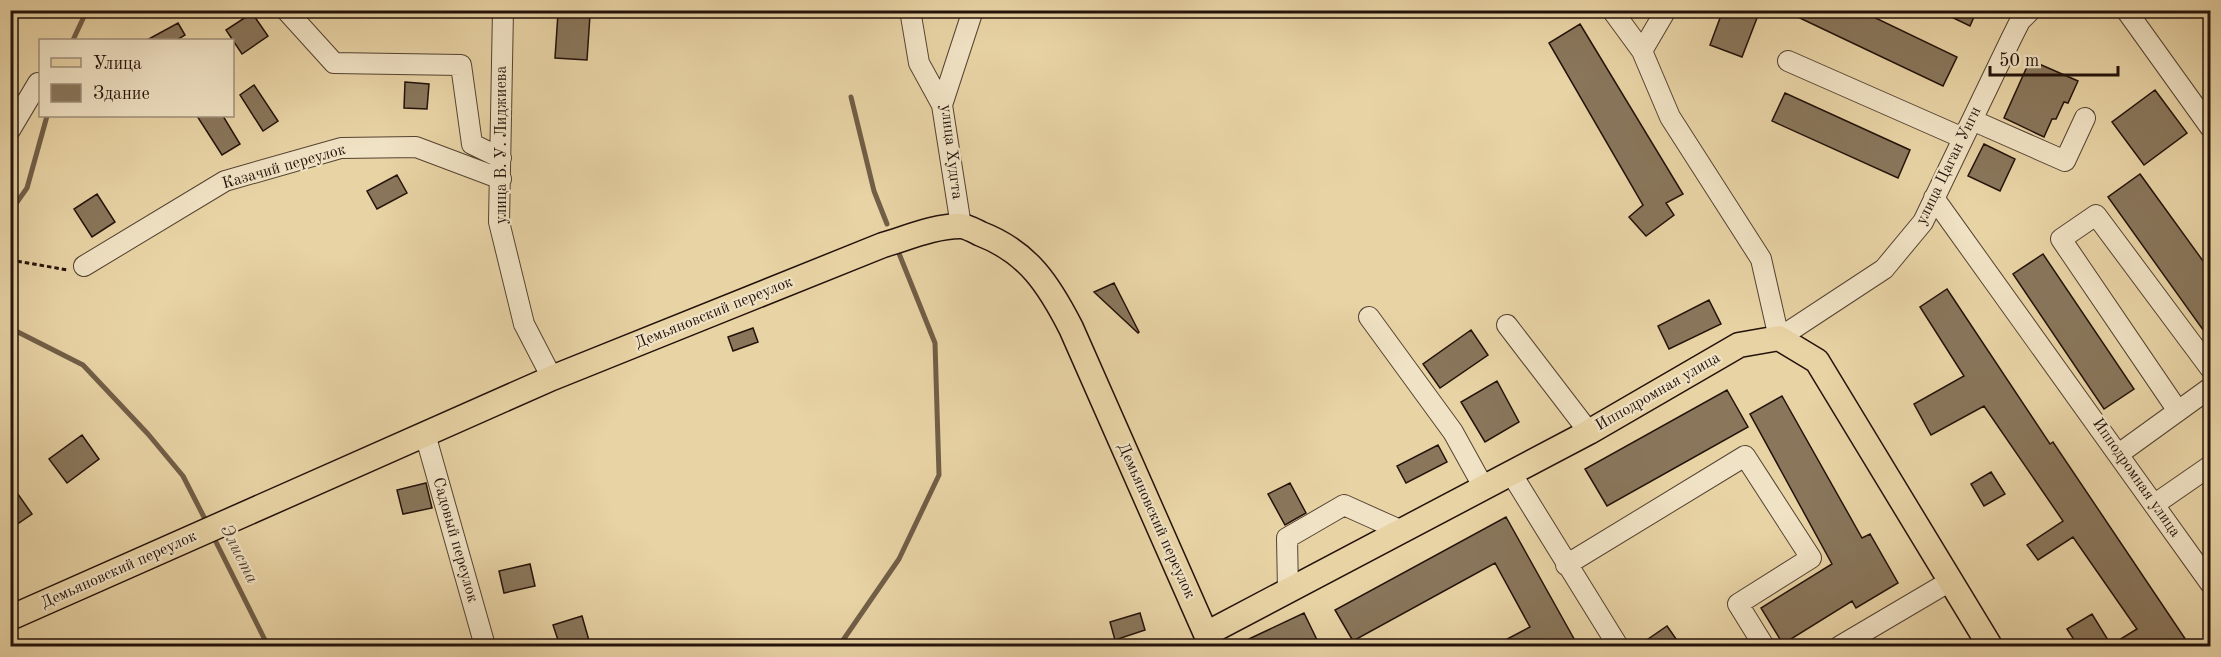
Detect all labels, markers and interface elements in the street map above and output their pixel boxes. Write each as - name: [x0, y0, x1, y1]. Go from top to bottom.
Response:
- legend: [39, 39, 234, 117]
- scale bar: [1990, 39, 2118, 77]
- text: 50 m: [1999, 52, 2039, 70]
- text: Улица: [93, 55, 142, 73]
- street label: улица В. У. Лиджиева: [494, 66, 510, 224]
- text: Здание: [93, 85, 150, 103]
- street label: улица Худгта: [937, 104, 965, 200]
- street label: улица Цаган Унгн: [1913, 104, 1985, 228]
- street label: Казачий переулок: [221, 142, 347, 192]
- street label: Демьяновский переулок: [633, 274, 795, 352]
- street label: Ипподромная улица: [1593, 350, 1723, 434]
- street label: Ипподромная улица: [2089, 416, 2183, 540]
- street label: Демьяновский переулок: [1114, 441, 1198, 601]
- street label: Садовый переулок: [430, 476, 480, 604]
- water label: Элиста: [217, 522, 262, 587]
- street label: Демьяновский переулок: [39, 528, 199, 612]

